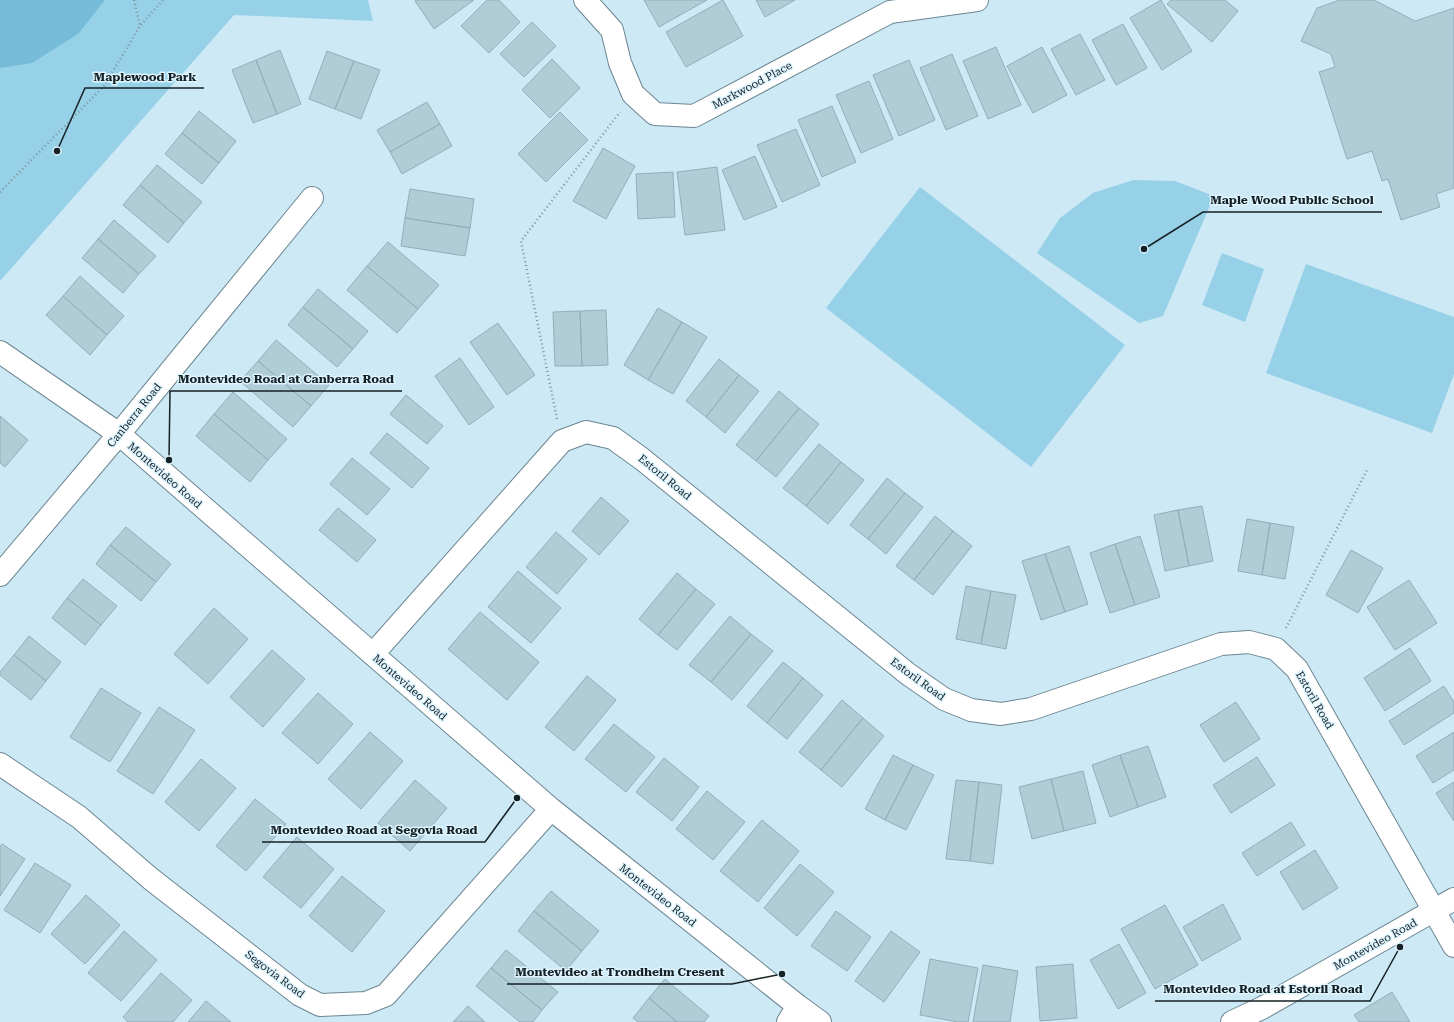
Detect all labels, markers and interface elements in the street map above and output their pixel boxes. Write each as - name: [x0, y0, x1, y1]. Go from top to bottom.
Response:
- street label: Markwood Place: [710, 59, 794, 112]
- callout: Maplewood Park: [85, 64, 204, 88]
- text: Maplewood Park: [94, 70, 197, 84]
- callout: Maple Wood Public School: [1203, 188, 1382, 212]
- text: Maple Wood Public School: [1210, 193, 1374, 207]
- callout: Montevideo Road at Canberra Road: [170, 367, 402, 391]
- text: Montevideo Road at Canberra Road: [178, 372, 394, 386]
- street label: Canberra Road: [105, 381, 164, 450]
- street label: Montevideo Road: [125, 440, 204, 511]
- street label: Estoril Road: [636, 452, 694, 503]
- street label: Montevideo Road: [370, 652, 449, 723]
- street label: Estoril Road: [888, 655, 948, 704]
- street label: Estoril Road: [1293, 669, 1336, 731]
- callout: Montevideo Road at Segovia Road: [262, 818, 485, 842]
- text: Montevideo Road at Segovia Road: [270, 823, 478, 837]
- street label: Montevideo Road: [617, 861, 699, 929]
- street label: Montevideo Road: [1331, 916, 1419, 973]
- street label: Segovia Road: [242, 948, 307, 1001]
- callout: Montevideo at Trondheim Cresent: [507, 960, 732, 984]
- text: Montevideo at Trondheim Cresent: [515, 965, 725, 979]
- callout: Montevideo Road at Estoril Road: [1155, 977, 1370, 1001]
- text: Montevideo Road at Estoril Road: [1163, 982, 1363, 996]

